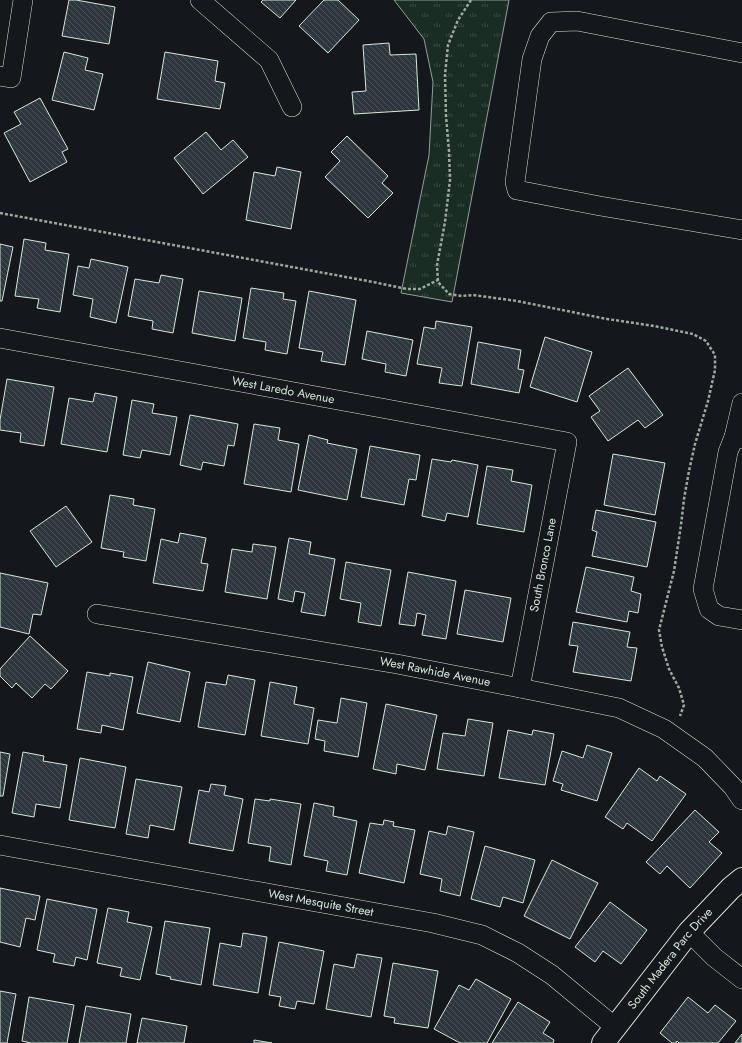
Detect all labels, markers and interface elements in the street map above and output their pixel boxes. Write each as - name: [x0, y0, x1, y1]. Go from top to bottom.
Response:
- street label: West Laredo Avenue: [230, 372, 336, 408]
- street label: South Bronco Lane: [525, 517, 561, 613]
- street label: West Rawhide Avenue: [378, 652, 492, 691]
- street label: West Mesquite Street: [267, 884, 375, 921]
- street label: South Madera Parc Drive: [623, 904, 717, 1013]

